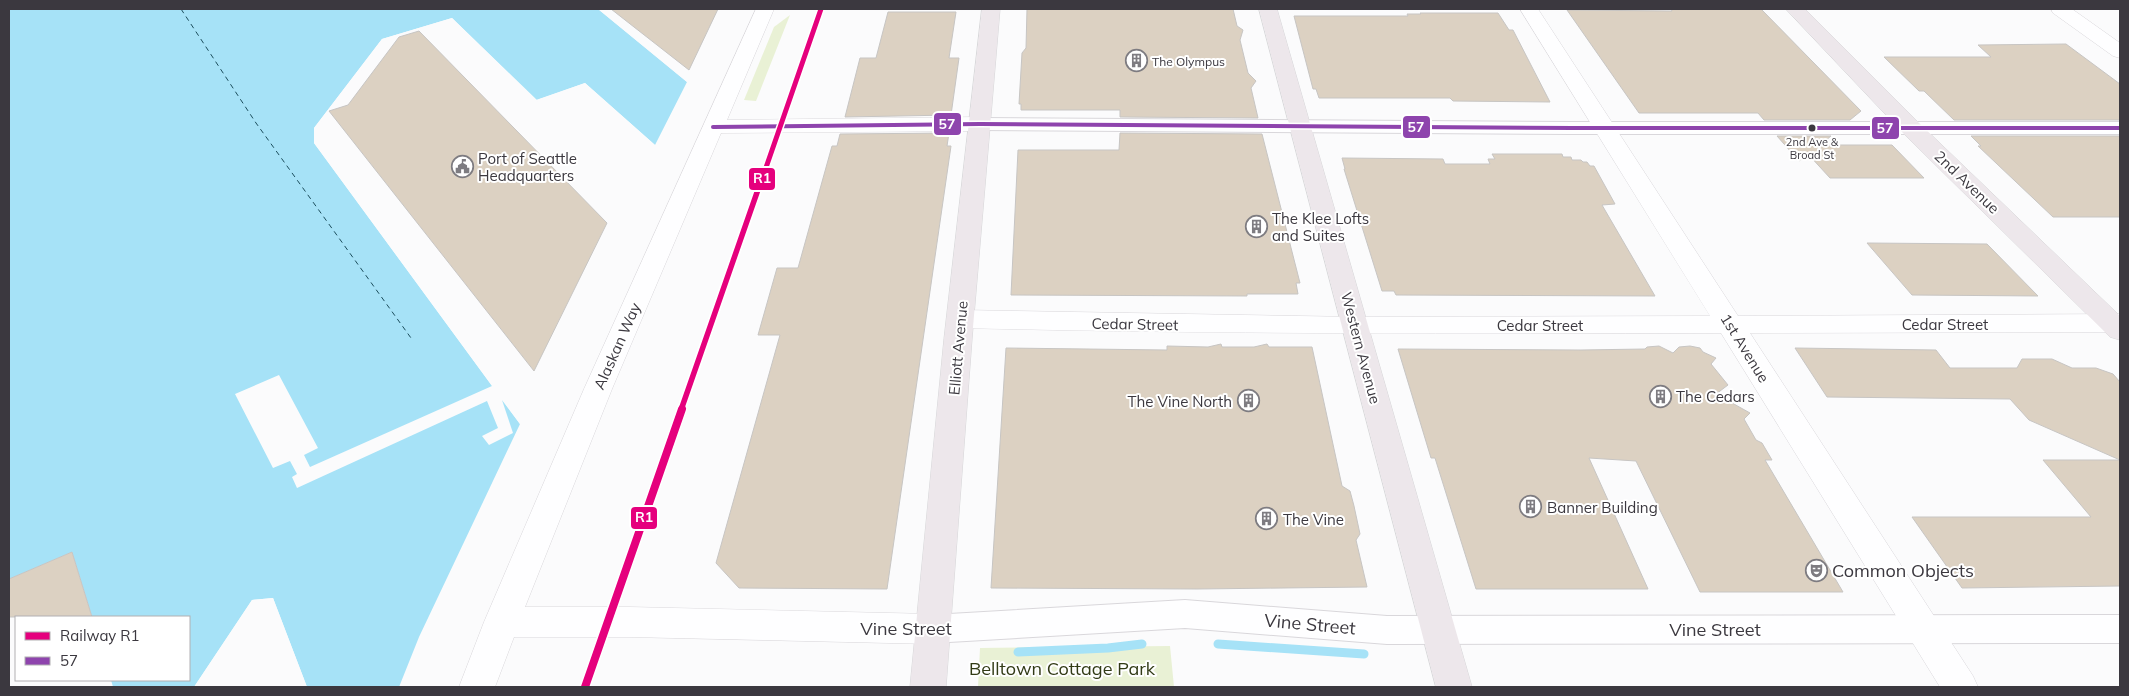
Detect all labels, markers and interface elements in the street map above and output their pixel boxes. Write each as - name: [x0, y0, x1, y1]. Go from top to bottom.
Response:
- building icon: The Olympus: [1124, 49, 1148, 73]
- place label: The Olympus: [1152, 54, 1225, 69]
- line badge: 57: [933, 112, 962, 136]
- text: 57: [939, 115, 955, 133]
- line badge: 57: [1402, 115, 1431, 139]
- line badge: 57: [1871, 116, 1900, 140]
- text: 57: [1408, 118, 1424, 136]
- text: 57: [1877, 119, 1893, 137]
- marker: 2nd Ave & Broad St: [1807, 123, 1817, 133]
- place label: 2nd Ave & Broad St: [1786, 135, 1839, 162]
- street label: 2nd Avenue: [1931, 146, 2003, 218]
- place label: Port of Seattle Headquarters: [478, 149, 577, 185]
- public building icon: Port of Seattle Headquarters: [450, 155, 474, 179]
- line badge: R1: [748, 167, 776, 191]
- text: R1: [753, 169, 771, 187]
- place label: The Klee Lofts and Suites: [1272, 209, 1369, 245]
- building icon: The Klee Lofts and Suites: [1244, 215, 1268, 239]
- street label: Western Avenue: [1337, 290, 1385, 406]
- street label: Alaskan Way: [589, 300, 645, 392]
- street label: Elliott Avenue: [944, 300, 972, 396]
- street label: 1st Avenue: [1716, 310, 1774, 386]
- street label: Cedar Street: [1091, 314, 1179, 334]
- street label: Cedar Street: [1902, 315, 1988, 334]
- street label: Cedar Street: [1497, 316, 1583, 335]
- building icon: The Cedars: [1648, 384, 1672, 408]
- place label: The Cedars: [1676, 387, 1755, 406]
- building icon: The Vine North: [1236, 389, 1260, 413]
- place label: The Vine North: [1128, 392, 1232, 411]
- building icon: Banner Building: [1519, 495, 1543, 519]
- place label: Banner Building: [1547, 498, 1658, 517]
- line badge: R1: [630, 506, 658, 530]
- building icon: The Vine: [1255, 507, 1279, 531]
- text: R1: [635, 508, 653, 526]
- place label: The Vine: [1283, 510, 1344, 529]
- theatre icon: Common Objects: [1804, 558, 1828, 582]
- place label: Common Objects: [1832, 559, 1974, 582]
- street label: Vine Street: [1263, 609, 1357, 639]
- legend: [15, 616, 190, 681]
- street label: Vine Street: [860, 617, 952, 640]
- street label: Vine Street: [1669, 618, 1761, 641]
- text: Railway R1: [60, 626, 140, 645]
- text: 57: [60, 651, 78, 670]
- park label: Belltown Cottage Park: [969, 657, 1156, 680]

